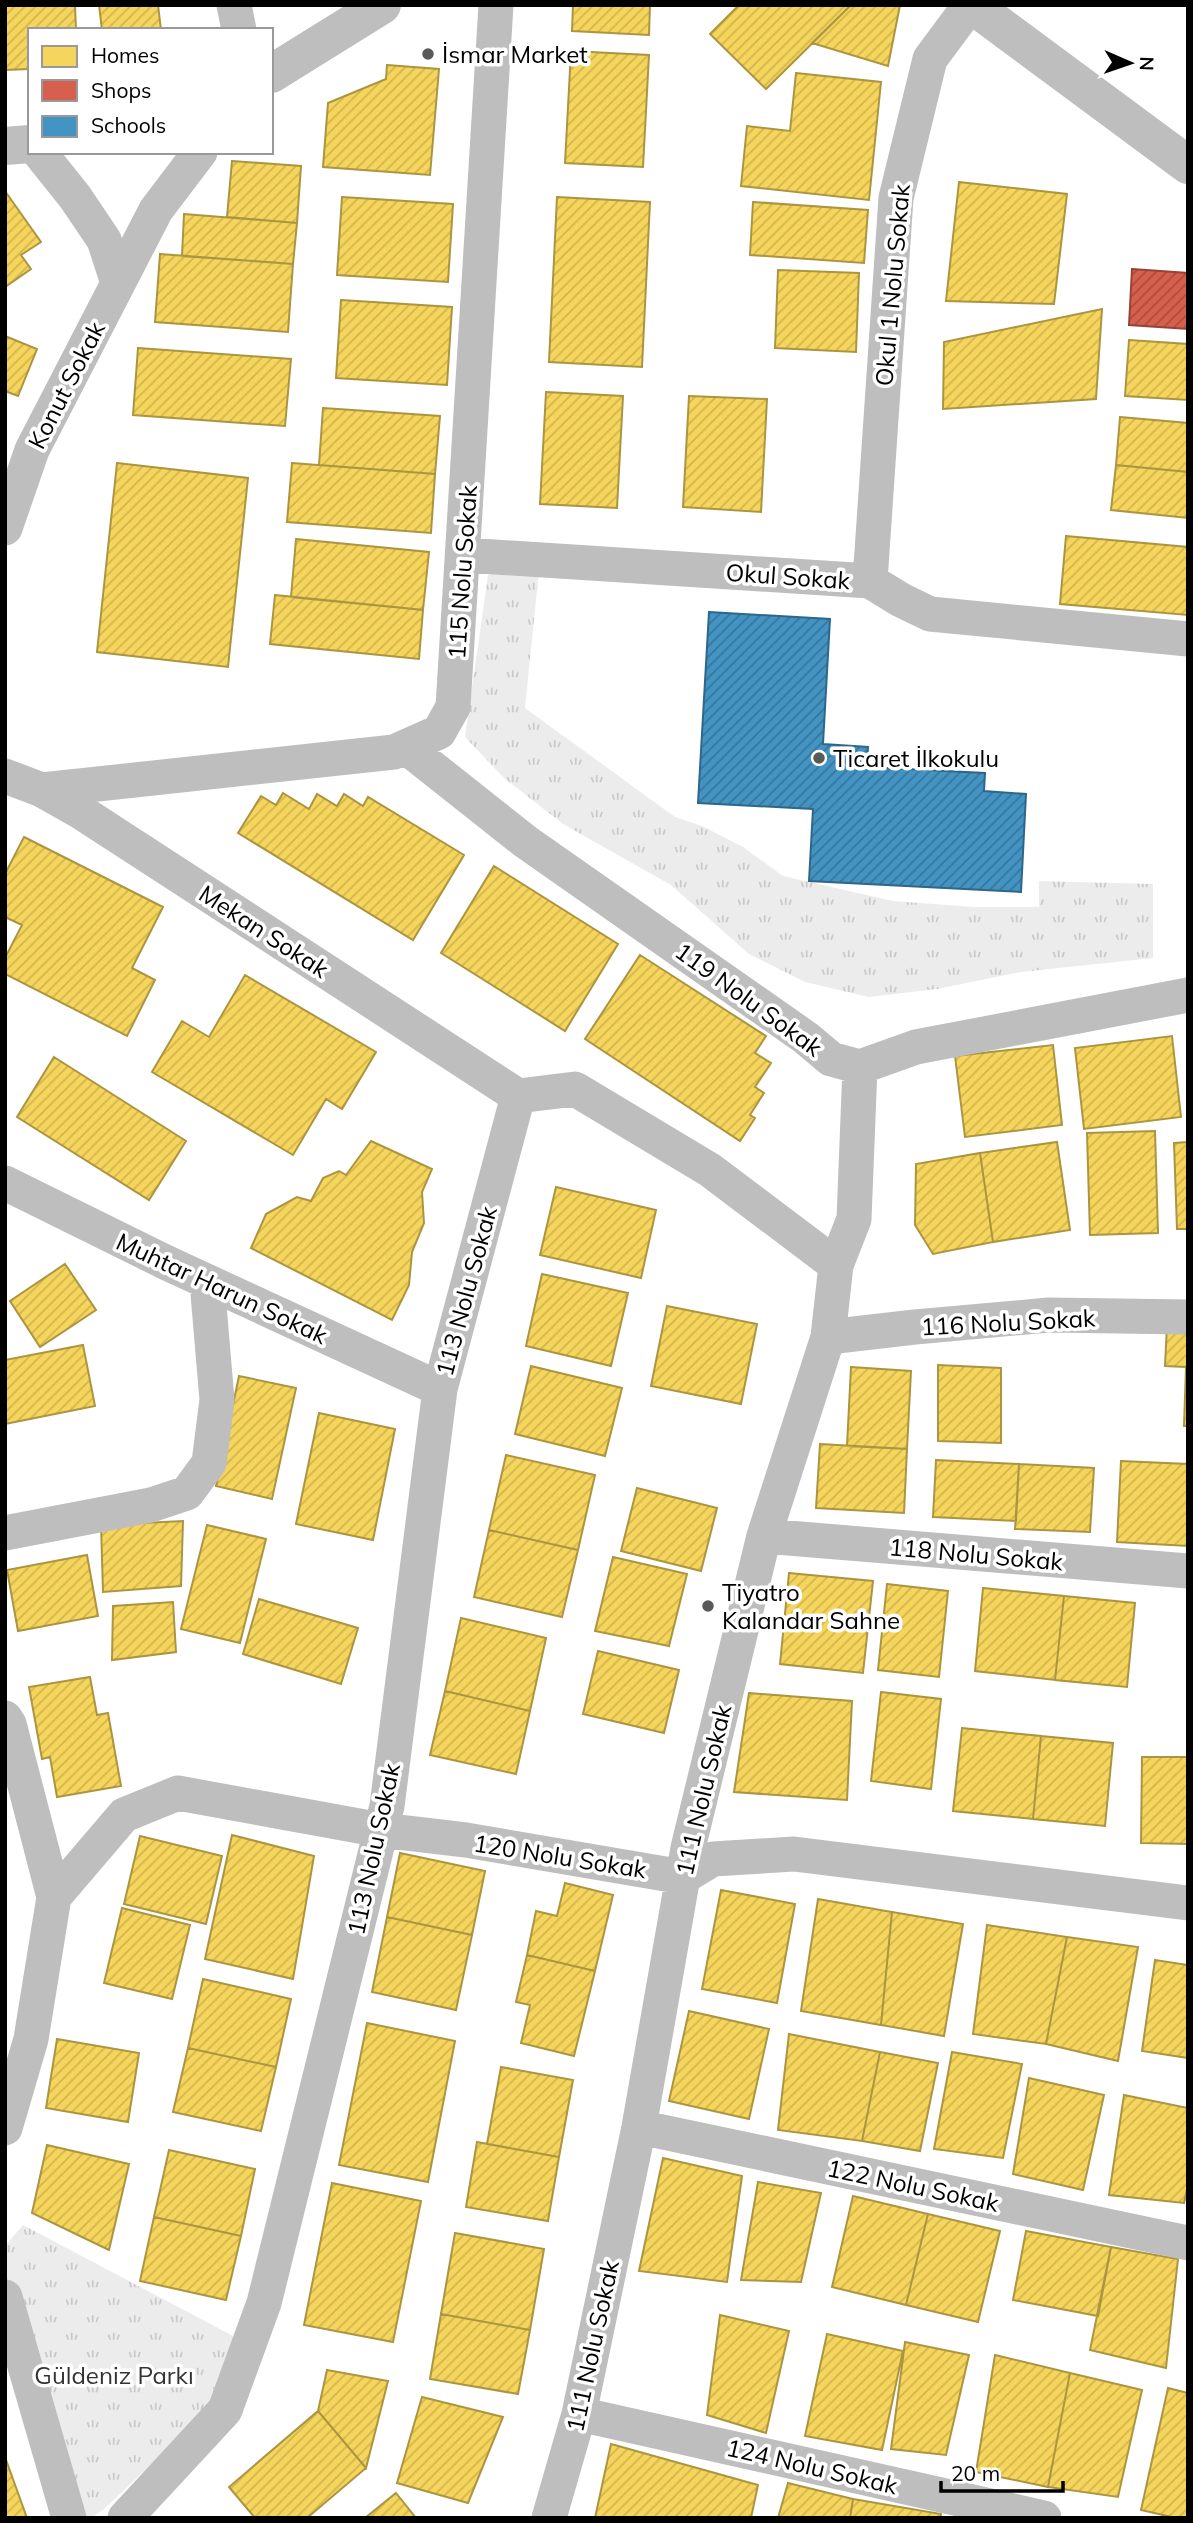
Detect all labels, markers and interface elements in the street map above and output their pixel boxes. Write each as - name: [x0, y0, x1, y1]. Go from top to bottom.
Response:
- legend: [28, 28, 273, 154]
- north arrow: [1095, 28, 1165, 98]
- place label: İsmar Market: [442, 39, 588, 69]
- text: Homes: [91, 42, 159, 68]
- marker: İsmar Market: [420, 46, 436, 62]
- text: N: [1135, 56, 1159, 71]
- text: Shops: [91, 77, 151, 103]
- text: Schools: [91, 112, 166, 138]
- street label: Okul 1 Nolu Sokak: [868, 182, 916, 387]
- street label: Konut Sokak: [21, 316, 111, 454]
- street label: 115 Nolu Sokak: [441, 483, 483, 660]
- street label: Okul Sokak: [725, 557, 852, 595]
- place label: Ticaret İlkokulu: [833, 743, 999, 773]
- marker: Ticaret İlkokulu: [811, 750, 827, 766]
- street label: Mekan Sokak: [194, 878, 335, 984]
- street label: 119 Nolu Sokak: [670, 936, 829, 1063]
- street label: 113 Nolu Sokak: [429, 1202, 503, 1379]
- street label: Muhtar Harun Sokak: [112, 1226, 333, 1350]
- street label: 116 Nolu Sokak: [920, 1302, 1097, 1342]
- street label: 118 Nolu Sokak: [888, 1531, 1065, 1577]
- place label: Tiyatro Kalandar Sahne: [722, 1577, 900, 1635]
- marker: Tiyatro Kalandar Sahne: [700, 1598, 716, 1614]
- street label: 111 Nolu Sokak: [669, 1701, 737, 1878]
- street label: 113 Nolu Sokak: [340, 1760, 406, 1938]
- street label: 120 Nolu Sokak: [471, 1828, 649, 1885]
- street label: 122 Nolu Sokak: [824, 2152, 1002, 2218]
- street label: 111 Nolu Sokak: [559, 2257, 625, 2435]
- park label: Güldeniz Parkı: [34, 2360, 194, 2390]
- street label: 124 Nolu Sokak: [724, 2432, 901, 2500]
- scale bar: [941, 2450, 1064, 2494]
- text: 20 m: [951, 2460, 1000, 2486]

